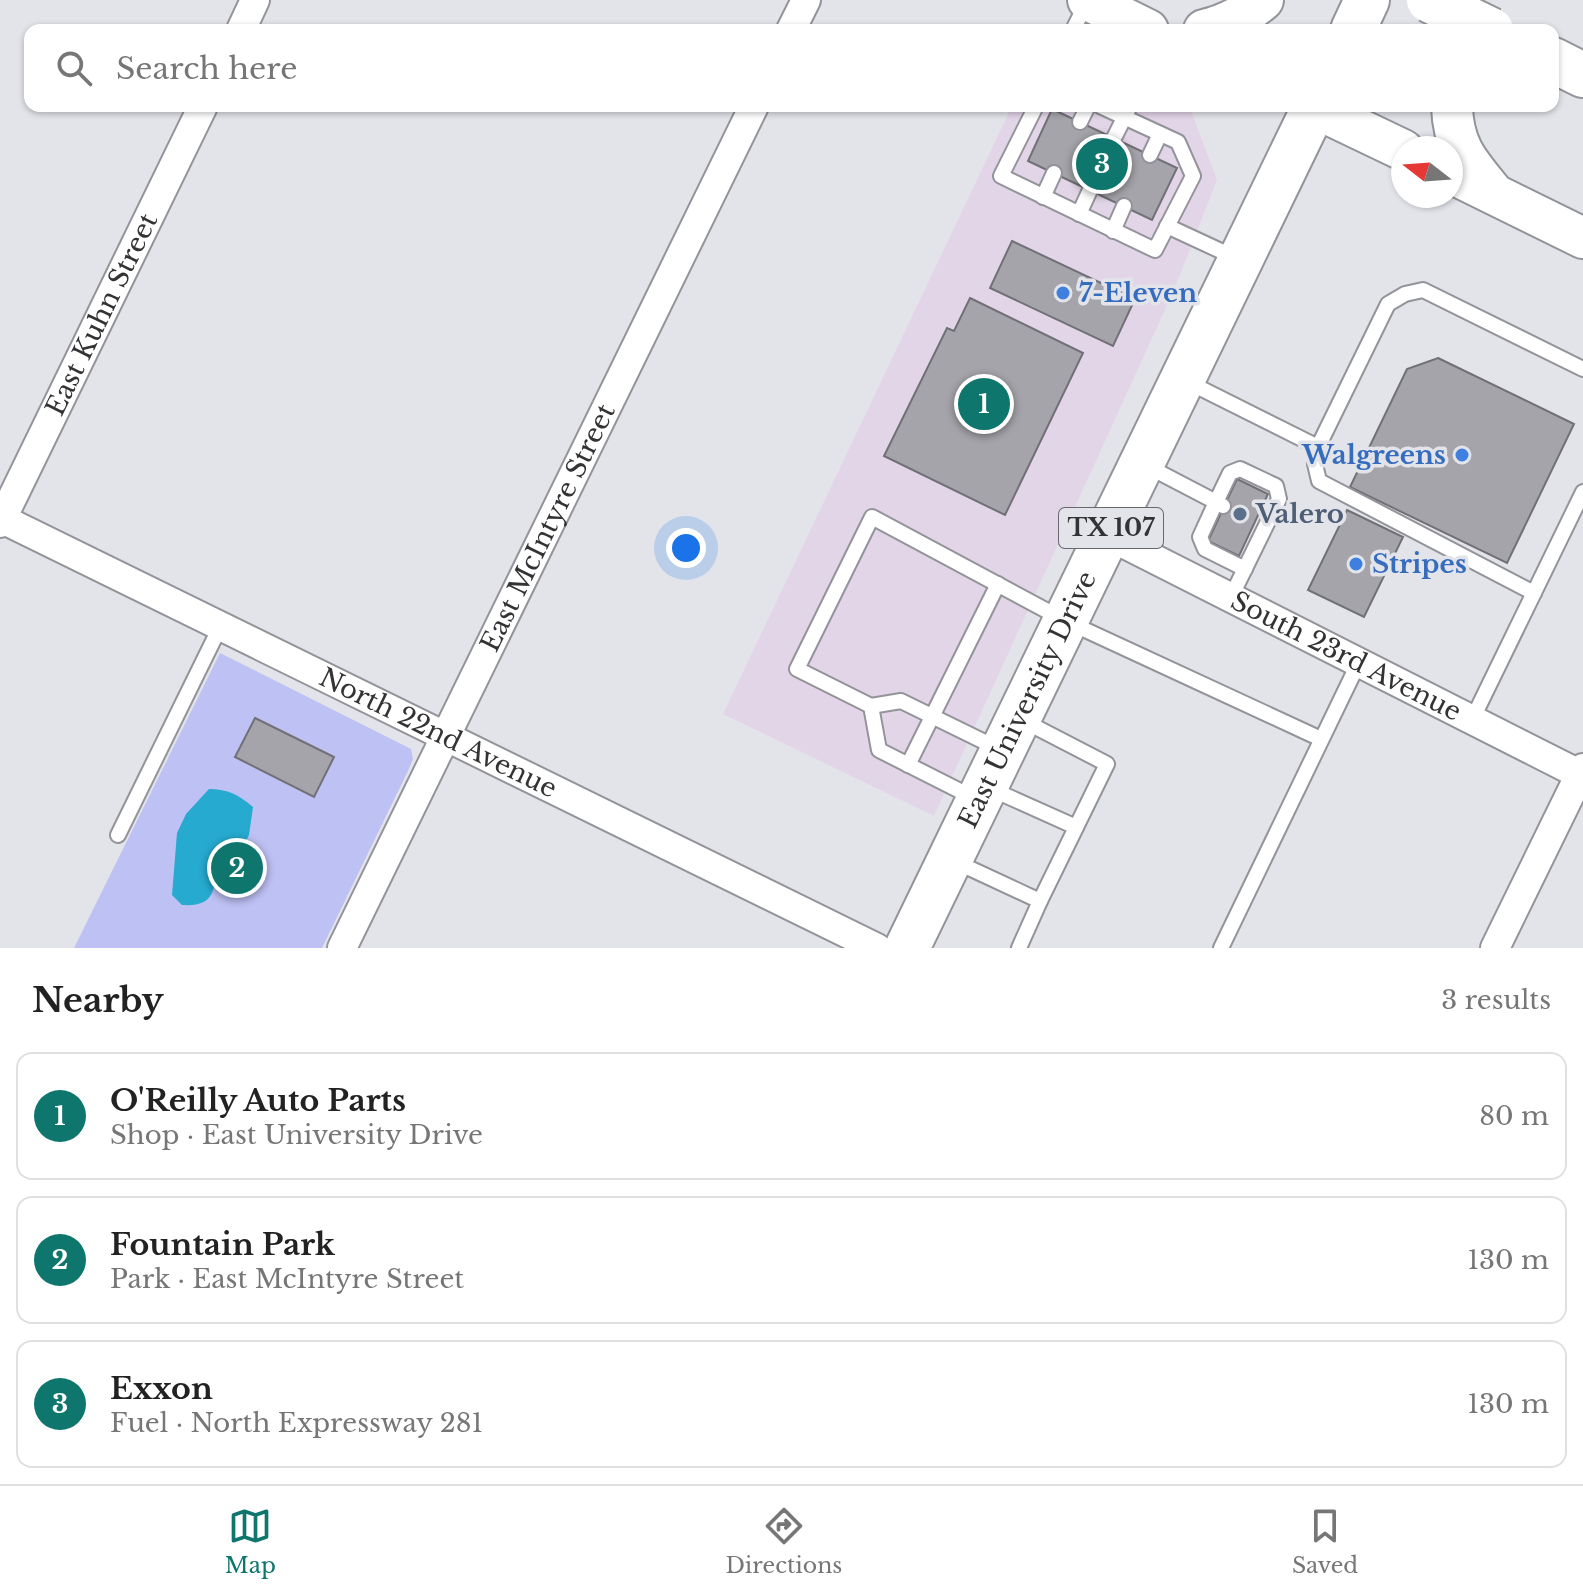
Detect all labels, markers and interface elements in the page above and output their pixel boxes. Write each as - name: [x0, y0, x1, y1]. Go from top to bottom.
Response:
- search box: [24, 24, 1559, 112]
- icon: search: [52, 46, 96, 90]
- text: Search here: [116, 50, 297, 87]
- pin: 3: [1076, 134, 1128, 194]
- north arrow: [1391, 136, 1463, 208]
- street label: East Kuhn Street: [39, 208, 164, 421]
- place label: 7-Eleven: [1079, 277, 1197, 309]
- marker: 7-Eleven: [1054, 284, 1072, 302]
- pin: 1: [958, 374, 1010, 434]
- street label: East McIntyre Street: [474, 398, 622, 657]
- place label: Walgreens: [1301, 439, 1446, 471]
- marker: Walgreens: [1453, 446, 1471, 464]
- place label: Valero: [1255, 498, 1344, 530]
- marker: Valero: [1231, 505, 1249, 523]
- road number: TX 107: [1059, 508, 1163, 548]
- your location: [666, 528, 706, 568]
- place label: Stripes: [1372, 548, 1467, 580]
- marker: Stripes: [1347, 555, 1365, 573]
- street label: East University Drive: [952, 566, 1103, 833]
- street label: South 23rd Avenue: [1226, 584, 1466, 728]
- street label: North 22nd Avenue: [314, 661, 562, 804]
- pin: 2: [211, 838, 263, 898]
- text: Nearby: [32, 979, 164, 1021]
- text: 3 results: [1441, 984, 1551, 1016]
- text: O'Reilly Auto Parts: [110, 1082, 406, 1119]
- text: 1: [54, 1100, 66, 1132]
- text: 80 m: [1479, 1100, 1549, 1132]
- text: Shop · East University Drive: [110, 1119, 483, 1151]
- text: Fountain Park: [110, 1226, 335, 1263]
- text: 2: [52, 1244, 68, 1276]
- text: 130 m: [1467, 1244, 1549, 1276]
- text: Park · East McIntyre Street: [110, 1263, 464, 1295]
- text: Exxon: [110, 1370, 213, 1407]
- text: 3: [52, 1388, 68, 1420]
- text: 130 m: [1467, 1388, 1549, 1420]
- text: Fuel · North Expressway 281: [110, 1407, 483, 1439]
- tab: Map: [225, 1504, 276, 1579]
- tab: Directions: [725, 1504, 842, 1579]
- tab: Saved: [1292, 1504, 1358, 1579]

